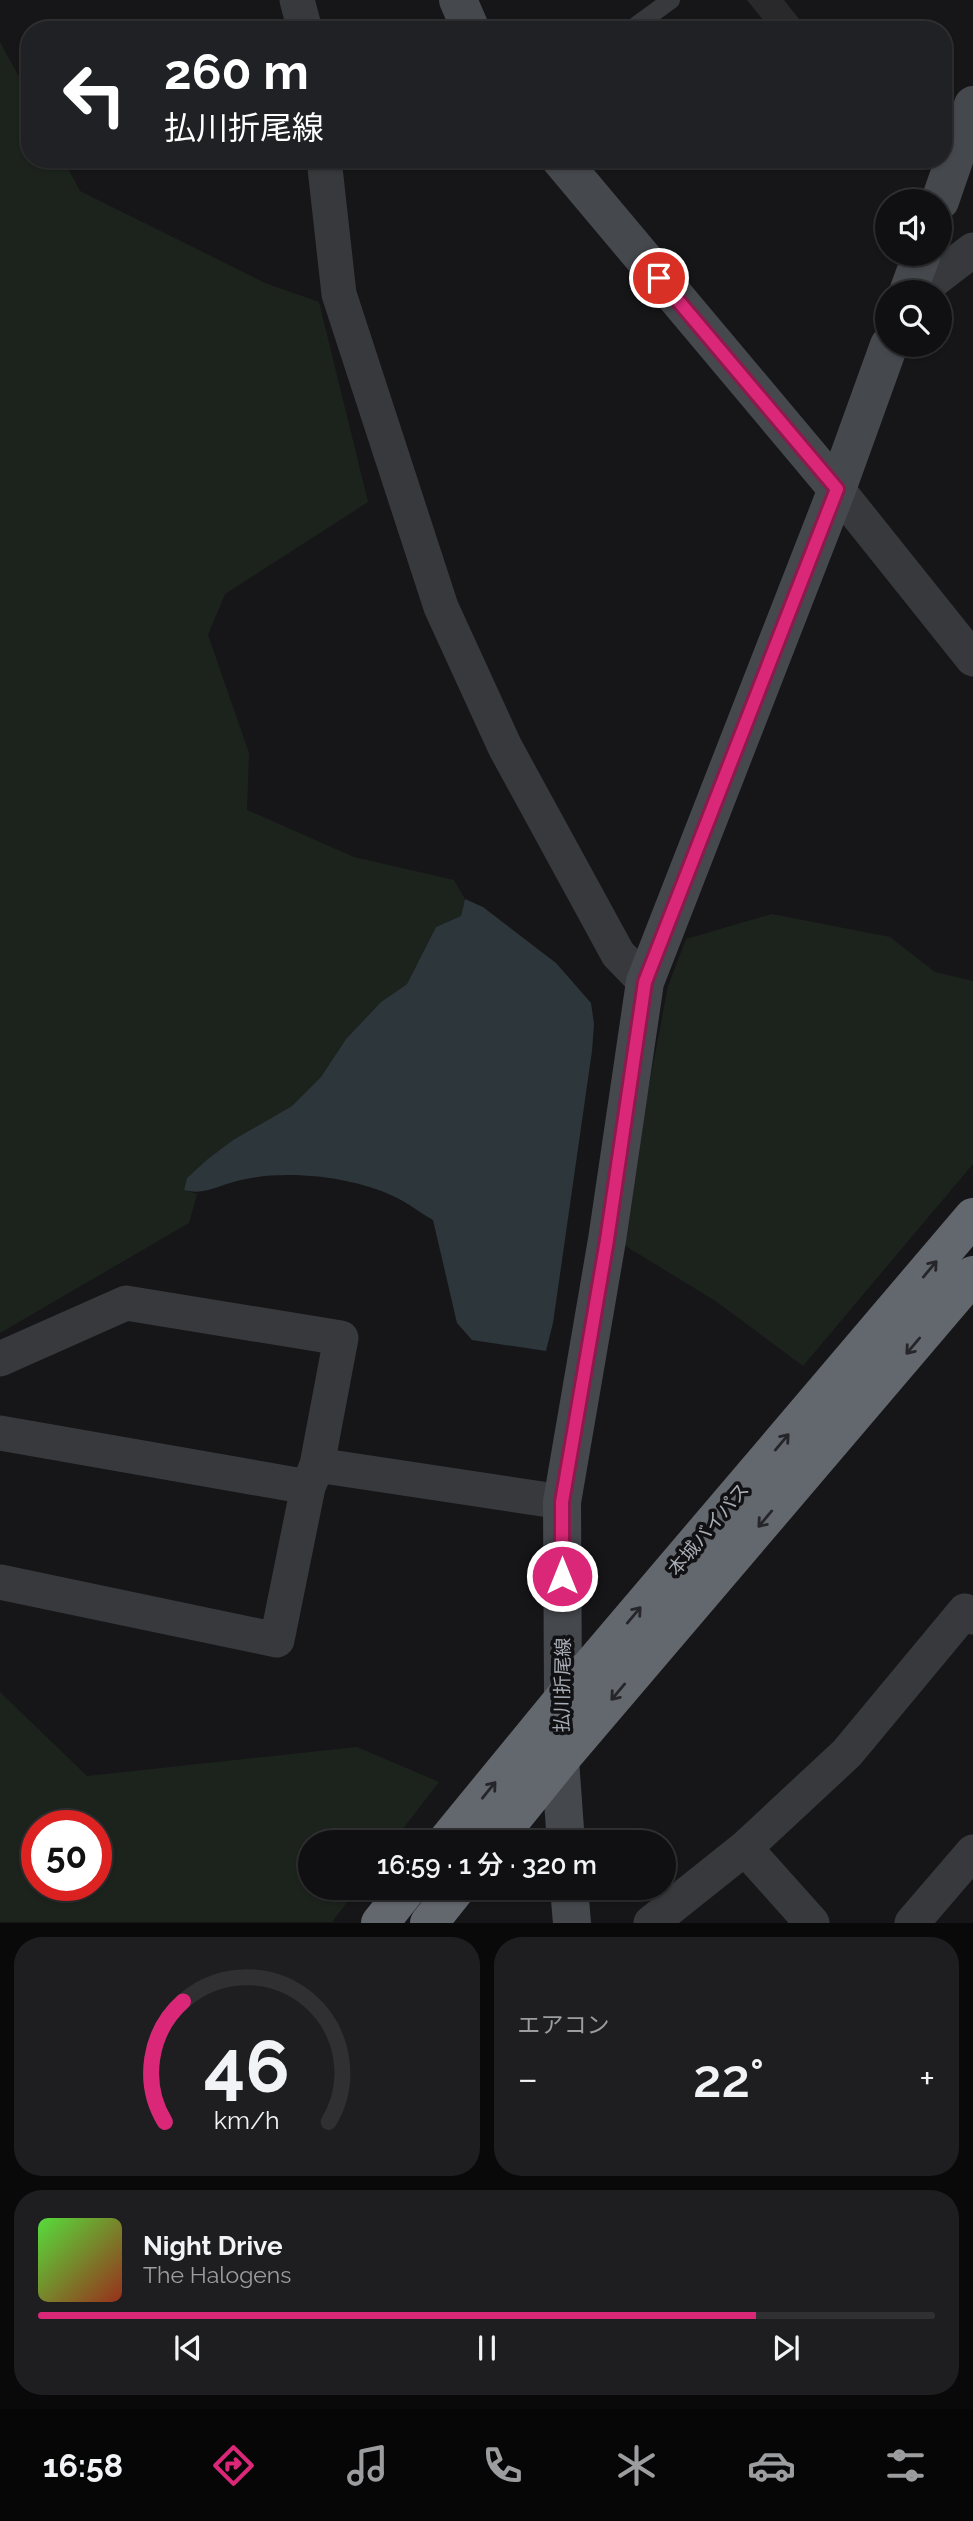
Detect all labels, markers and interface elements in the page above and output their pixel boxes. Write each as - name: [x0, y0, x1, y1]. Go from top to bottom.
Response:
- text: 260 m: [164, 43, 309, 100]
- icon: left: [49, 49, 140, 140]
- text: 払川折尾線: [164, 109, 324, 146]
- map controls: [875, 189, 952, 357]
- button: sound: [875, 189, 952, 266]
- pin: [629, 248, 689, 308]
- icon: arrive: [640, 259, 678, 297]
- button: search: [875, 280, 952, 357]
- one-way arrow: [922, 1261, 938, 1279]
- one-way arrow: [905, 1337, 921, 1355]
- one-way arrow: [774, 1434, 790, 1452]
- street label: 本城バイパス: [663, 1478, 753, 1580]
- one-way arrow: [757, 1510, 773, 1528]
- position arrow: [525, 1539, 599, 1613]
- one-way arrow: [626, 1607, 642, 1625]
- street label: 払川折尾線: [550, 1637, 574, 1733]
- one-way arrow: [610, 1683, 626, 1701]
- one-way arrow: [481, 1781, 496, 1799]
- speed limit sign: 50: [21, 1810, 112, 1901]
- text: 16:59 · 1 分 · 320 m: [377, 1850, 597, 1880]
- text: エアコン: [518, 2011, 610, 2038]
- text: 46: [204, 2025, 290, 2110]
- text: 22°: [693, 2048, 764, 2109]
- text: −: [518, 2056, 538, 2101]
- text: +: [919, 2056, 935, 2101]
- text: km/h: [214, 2105, 280, 2135]
- text: Night Drive: [143, 2231, 282, 2261]
- text: The Halogens: [143, 2261, 291, 2288]
- icon: previous: [169, 2329, 207, 2367]
- icon: pause: [468, 2329, 506, 2367]
- icon: next: [767, 2329, 805, 2367]
- icon: directions: [209, 2441, 258, 2490]
- icon: music: [343, 2441, 392, 2490]
- icon: phone: [478, 2441, 527, 2490]
- icon: climate: [612, 2441, 661, 2490]
- icon: car: [747, 2441, 796, 2490]
- icon: filters: [881, 2441, 930, 2490]
- text: 16:58: [43, 2447, 123, 2484]

